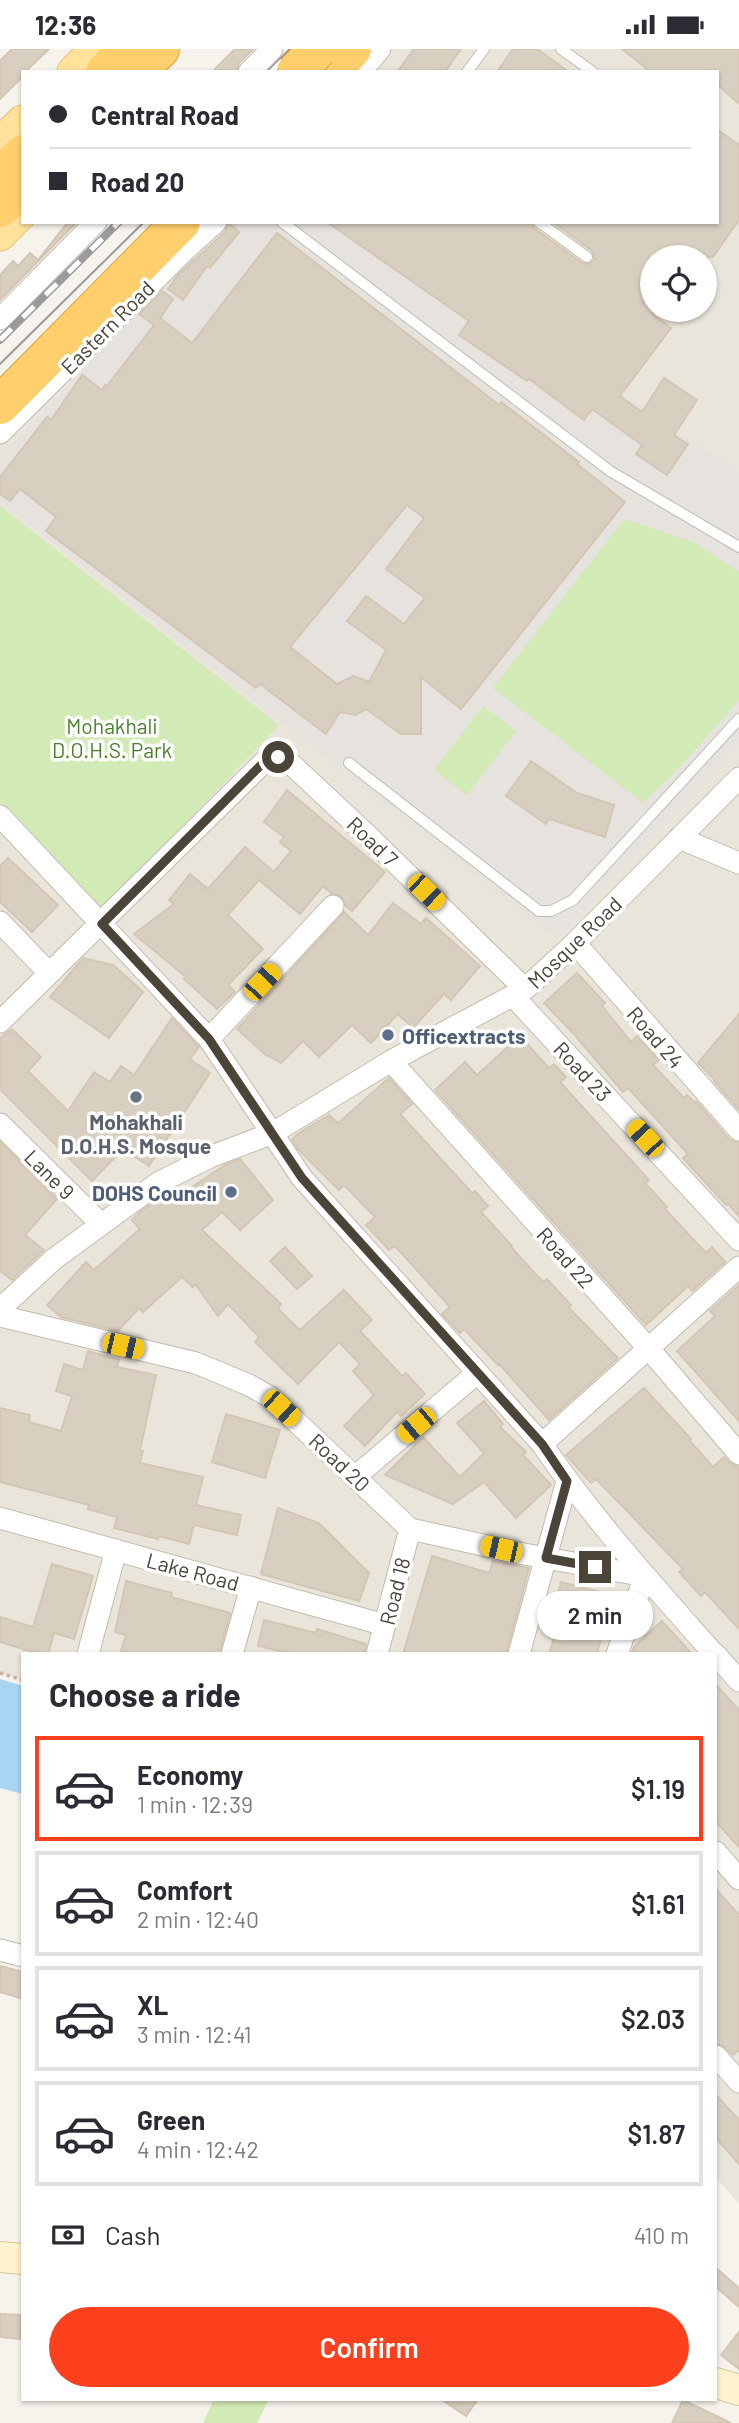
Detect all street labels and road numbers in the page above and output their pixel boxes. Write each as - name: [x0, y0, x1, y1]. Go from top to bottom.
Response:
- street label: Eastern Road: [55, 275, 159, 379]
- street label: Road 7: [343, 811, 404, 871]
- street label: Mosque Road: [522, 891, 626, 993]
- street label: Road 24: [622, 1001, 690, 1073]
- street label: Road 23: [549, 1036, 617, 1106]
- street label: Lane 9: [20, 1144, 80, 1204]
- street label: Road 22: [532, 1221, 600, 1293]
- street label: Road 20: [305, 1428, 375, 1496]
- street label: Lake Road: [144, 1547, 242, 1595]
- street label: Road 18: [374, 1555, 414, 1627]

